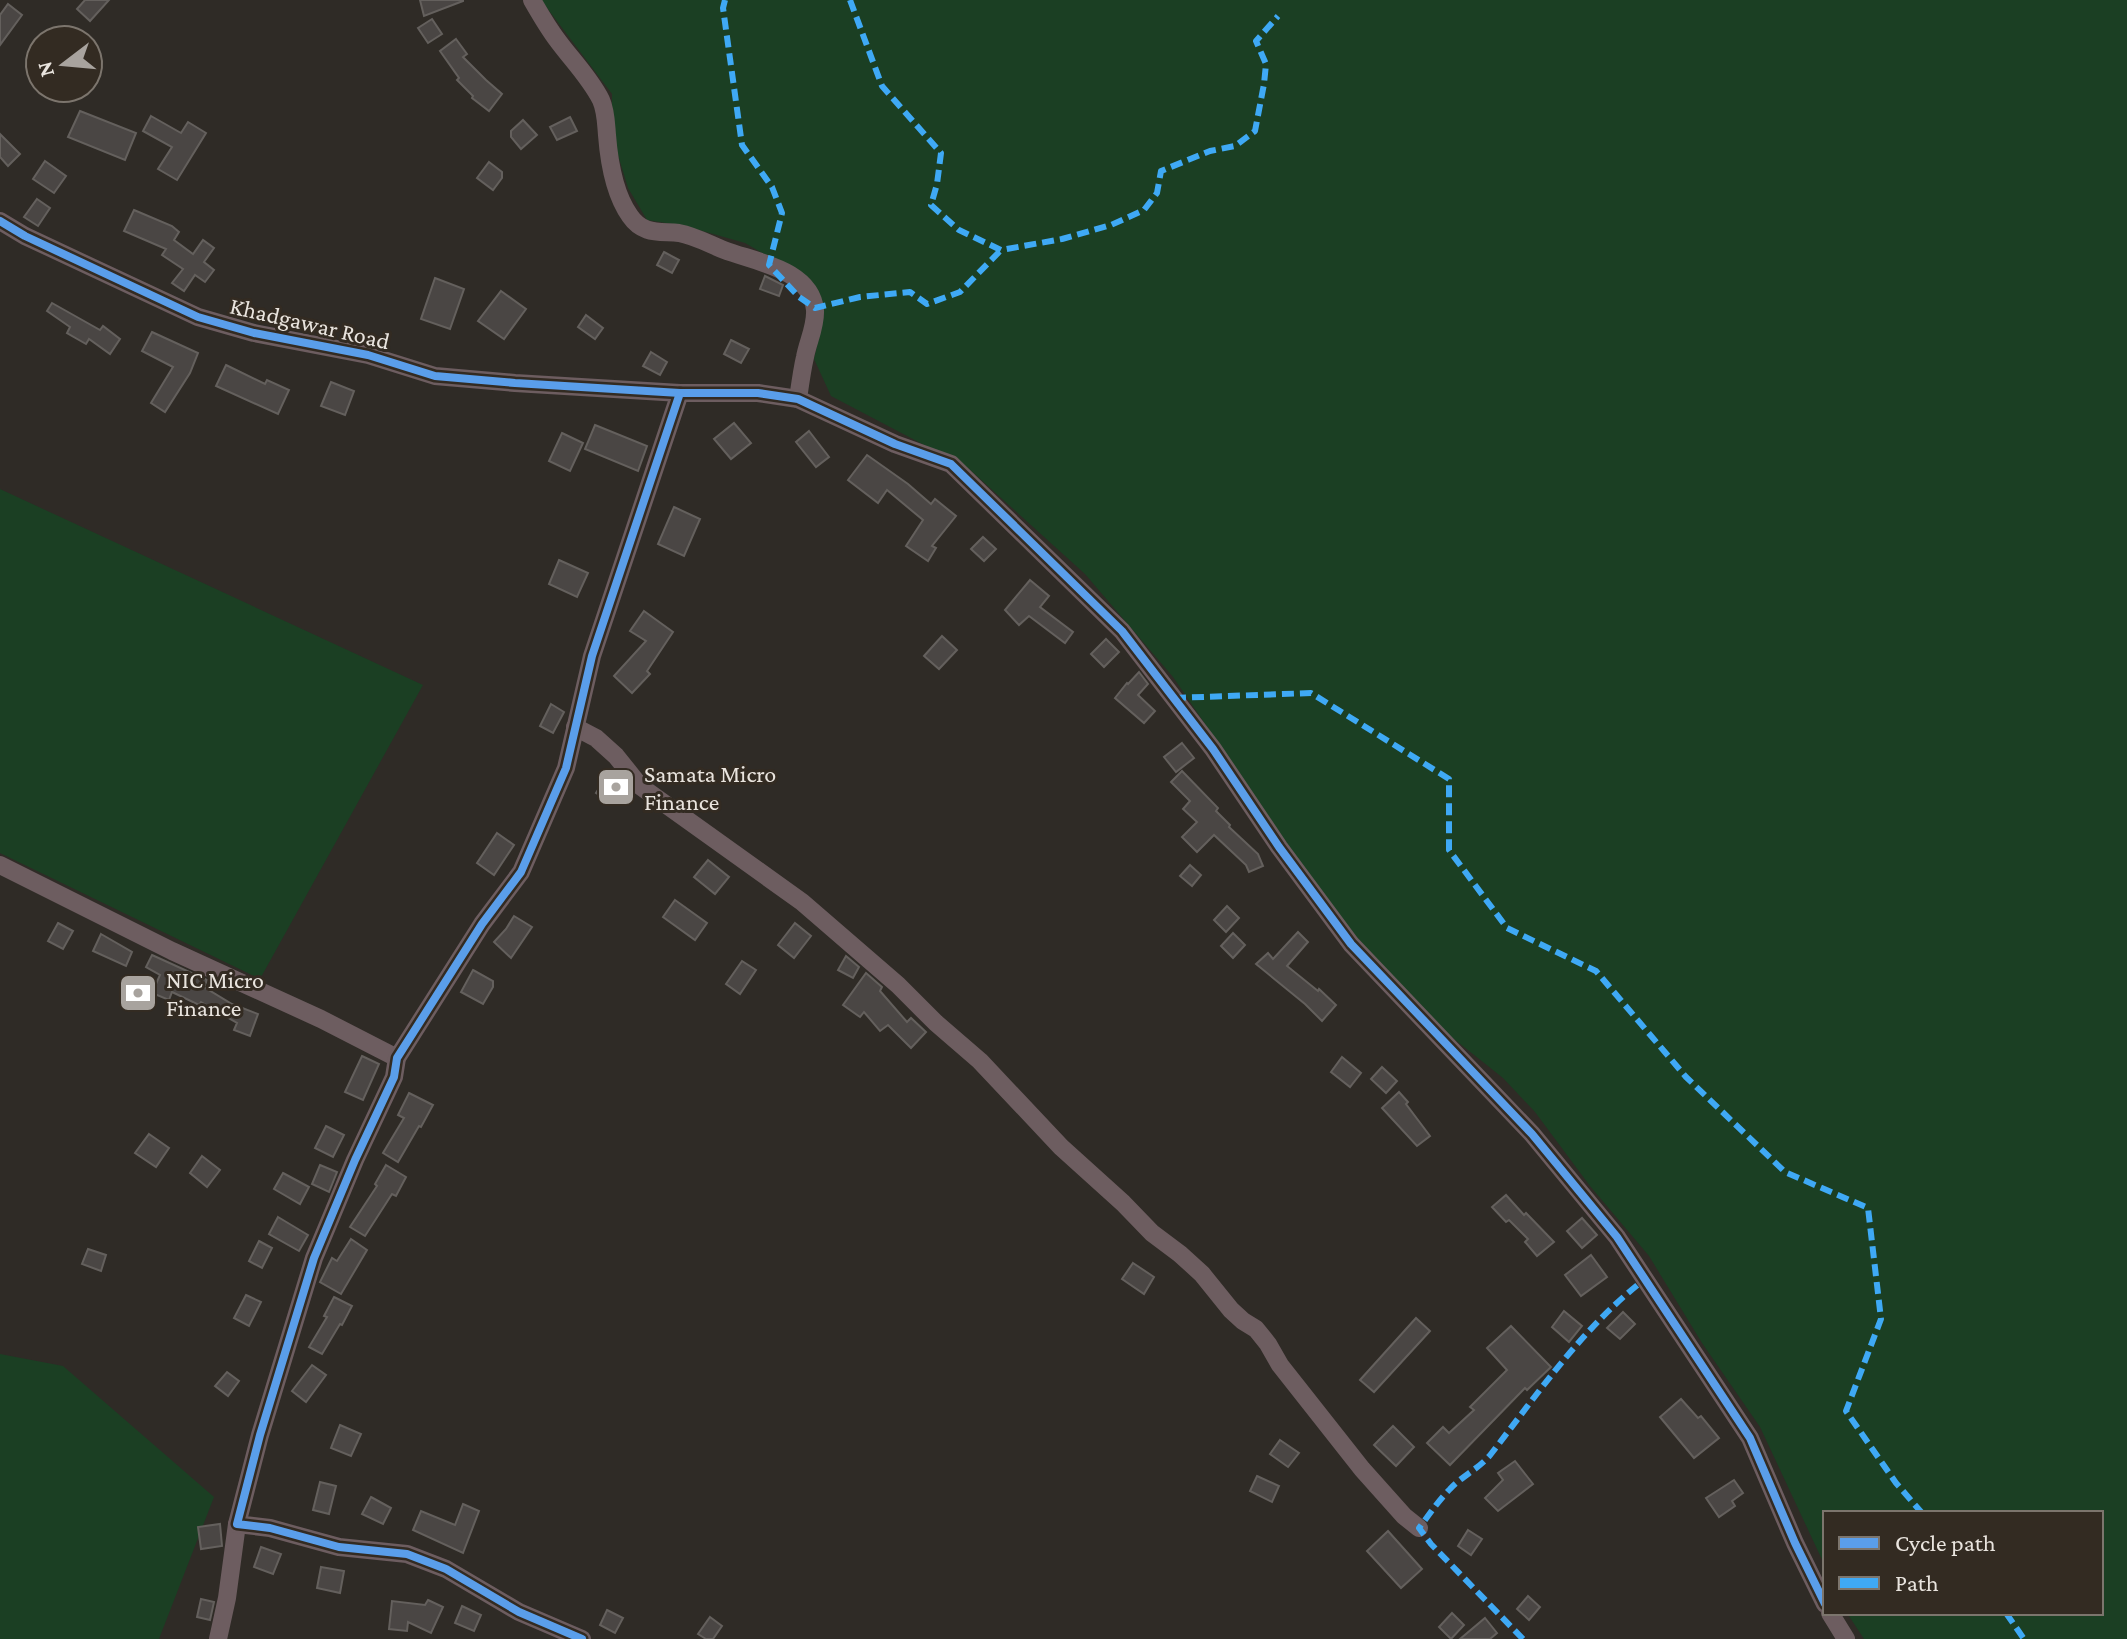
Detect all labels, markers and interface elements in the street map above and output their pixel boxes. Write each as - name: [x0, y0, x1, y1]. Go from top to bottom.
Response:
- north arrow: [24, 24, 104, 104]
- text: N: [31, 59, 59, 80]
- street label: Khadgawar Road: [227, 291, 393, 355]
- place label: Samata Micro Finance: [644, 760, 776, 815]
- bank icon: Samata Micro Finance: [595, 766, 637, 808]
- place label: NIC Micro Finance: [166, 966, 264, 1021]
- bank icon: NIC Micro Finance: [117, 972, 159, 1014]
- legend: [1823, 1511, 2103, 1615]
- text: Cycle path: [1895, 1529, 1996, 1556]
- text: Path: [1895, 1569, 1939, 1596]

